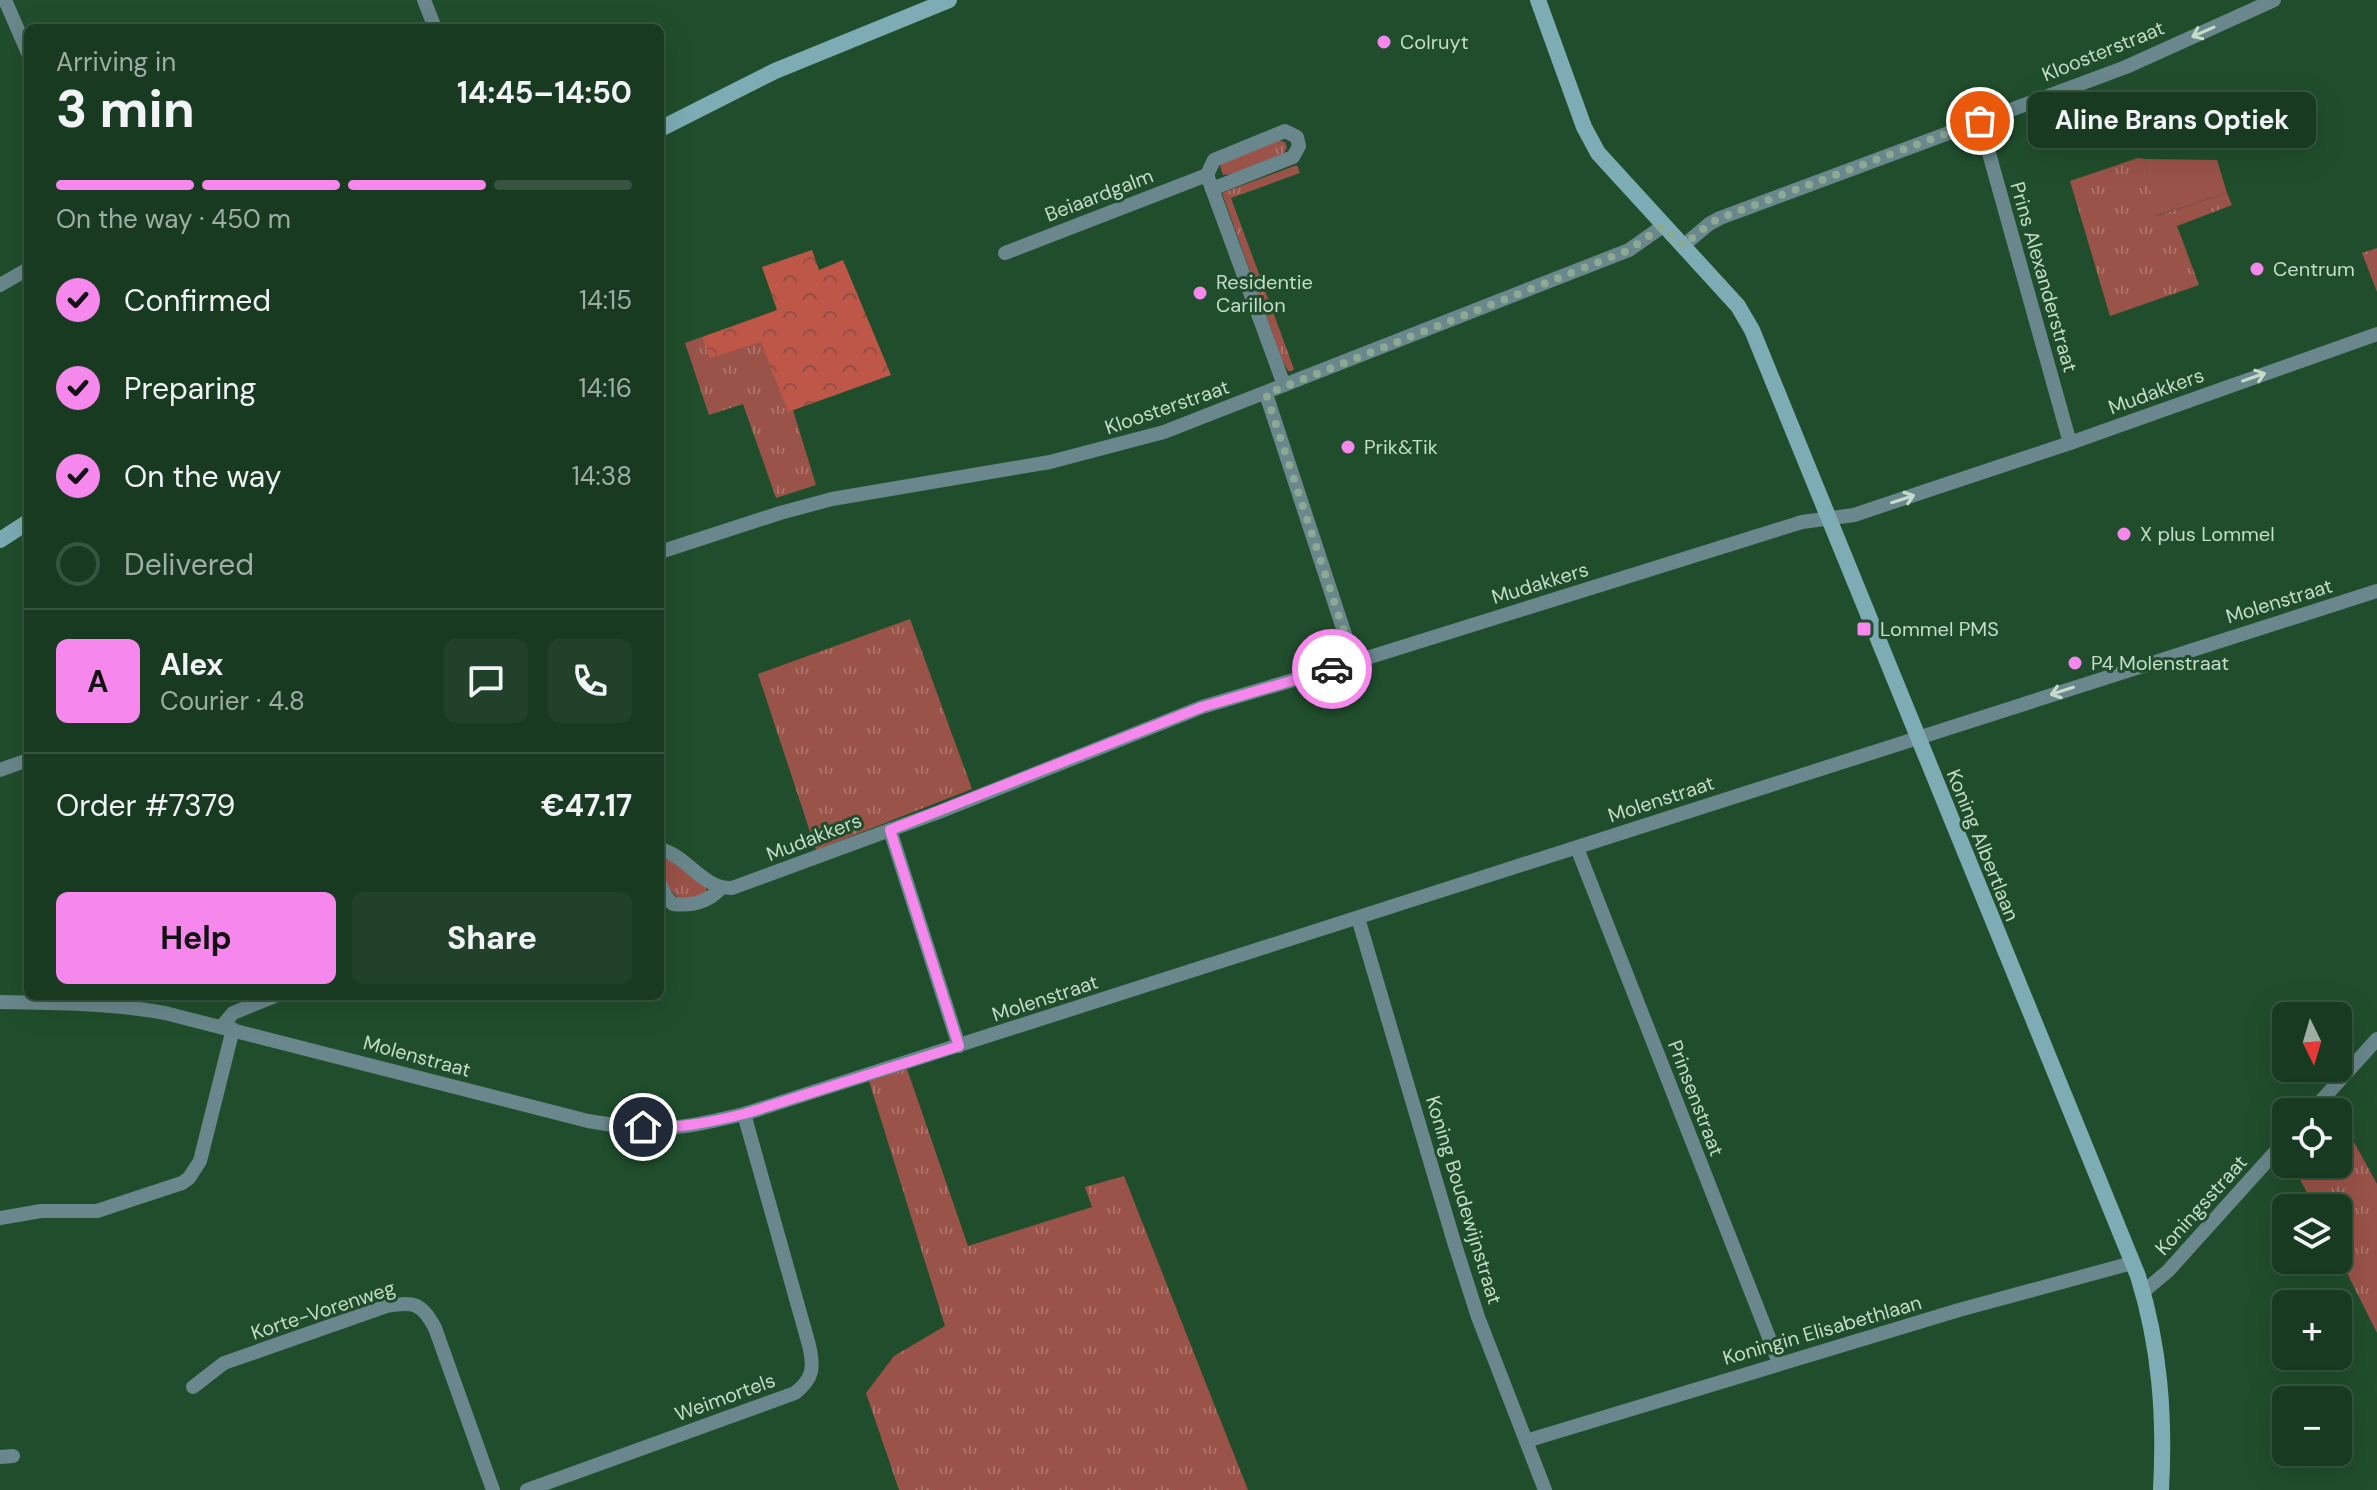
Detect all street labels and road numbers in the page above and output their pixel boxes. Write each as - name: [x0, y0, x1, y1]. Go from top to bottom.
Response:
- street label: Kloosterstraat: [2038, 15, 2168, 87]
- street label: Beiaardgalm: [1041, 162, 1157, 228]
- street label: Prins Alexanderstraat: [2004, 179, 2084, 375]
- street label: Mudakkers: [2105, 362, 2207, 420]
- street label: Kloosterstraat: [1101, 374, 1233, 440]
- street label: Mudakkers: [1488, 556, 1592, 610]
- street label: Molenstraat: [2223, 572, 2336, 630]
- street label: Koning Albertlaan: [1941, 765, 2025, 925]
- street label: Molenstraat: [1605, 770, 1718, 828]
- street label: Mudakkers: [763, 807, 865, 867]
- street label: Molenstraat: [989, 969, 1102, 1027]
- street label: Molenstraat: [360, 1029, 474, 1083]
- street label: Prinsenstraat: [1662, 1036, 1730, 1160]
- street label: Koning Boudewijnstraat: [1420, 1093, 1508, 1308]
- street label: Koningsstraat: [2149, 1149, 2253, 1261]
- street label: Korte-Vorenweg: [247, 1274, 399, 1346]
- street label: Koningin Elisabethlaan: [1720, 1289, 1924, 1371]
- street label: Weimortels: [671, 1367, 779, 1427]

